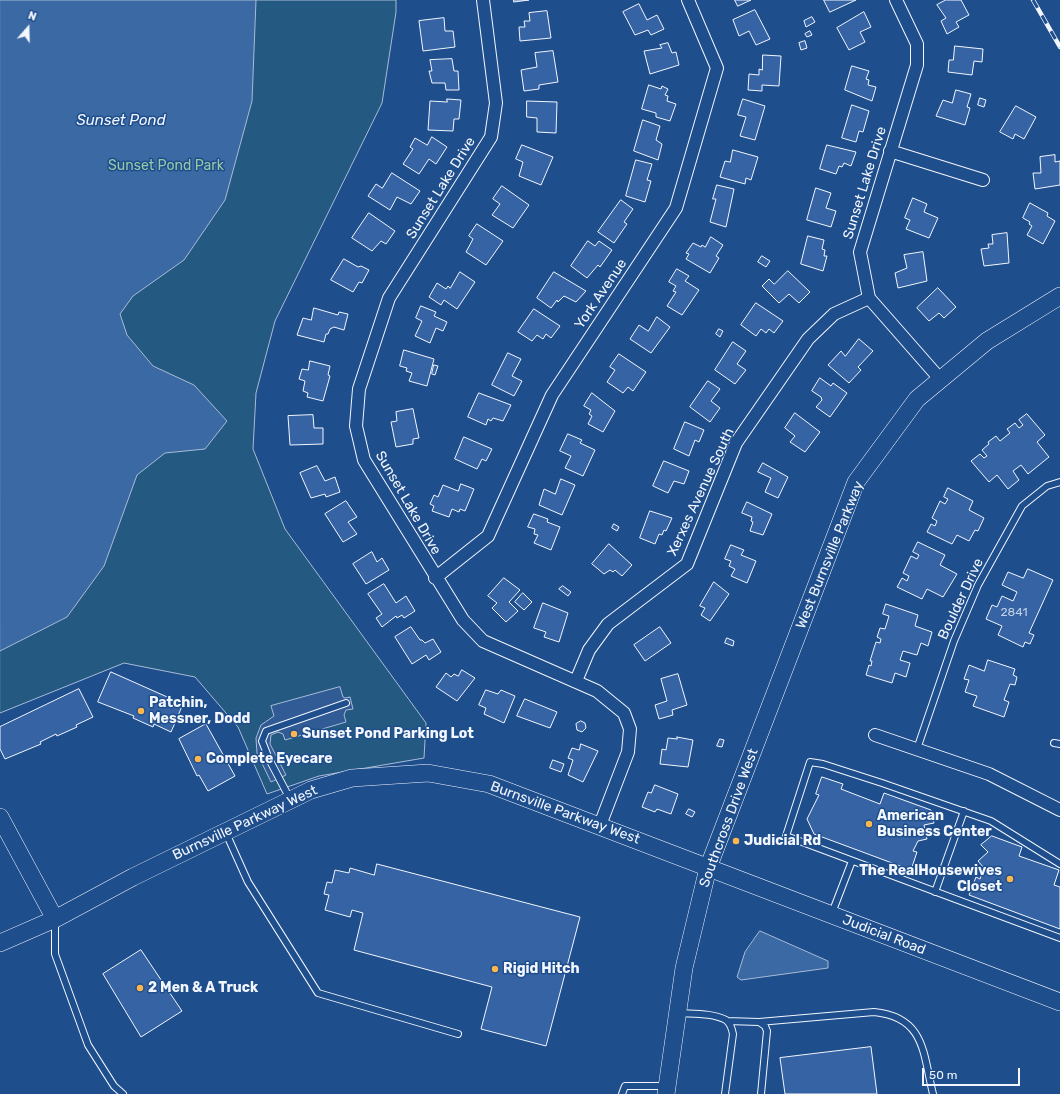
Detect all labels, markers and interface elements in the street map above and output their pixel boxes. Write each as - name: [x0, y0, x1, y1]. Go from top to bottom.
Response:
- north arrow: [8, 8, 48, 48]
- text: N: [26, 9, 38, 24]
- water label: Sunset Pond: [76, 112, 166, 130]
- street label: Sunset Lake Drive: [840, 125, 890, 241]
- street label: Sunset Lake Drive: [403, 134, 479, 242]
- park label: Sunset Pond Park: [108, 158, 224, 174]
- street label: York Avenue: [571, 256, 631, 332]
- street label: Xerxes Avenue South: [664, 425, 738, 559]
- street label: Sunset Lake Drive: [371, 448, 445, 558]
- street label: West Burnsville Parkway: [793, 479, 867, 631]
- street label: Boulder Drive: [935, 556, 987, 642]
- house number: 2841: [1000, 606, 1028, 620]
- place label: Patchin, Messner, Dodd: [149, 695, 250, 728]
- marker: Patchin, Messner, Dodd: [136, 706, 146, 716]
- place label: Sunset Pond Parking Lot: [302, 726, 474, 742]
- marker: Sunset Pond Parking Lot: [289, 729, 299, 739]
- street label: Southcross Drive West: [696, 746, 762, 890]
- place label: Complete Eyecare: [206, 751, 332, 767]
- marker: Complete Eyecare: [193, 754, 203, 764]
- street label: Burnsville Parkway West: [488, 778, 642, 848]
- street label: Burnsville Parkway West: [170, 782, 320, 864]
- place label: American Business Center: [877, 808, 992, 840]
- marker: American Business Center: [864, 819, 874, 829]
- place label: Judicial Rd: [744, 833, 821, 849]
- marker: Judicial Rd: [731, 836, 741, 846]
- place label: The RealHousewives Closet: [859, 863, 1002, 896]
- marker: The RealHousewives Closet: [1005, 874, 1015, 884]
- street label: Judicial Road: [840, 911, 928, 959]
- place label: Rigid Hitch: [503, 961, 580, 977]
- marker: Rigid Hitch: [490, 964, 500, 974]
- place label: 2 Men & A Truck: [148, 980, 258, 996]
- marker: 2 Men & A Truck: [135, 983, 145, 993]
- scale bar: [924, 1060, 1022, 1086]
- text: 50 m: [929, 1068, 957, 1082]

